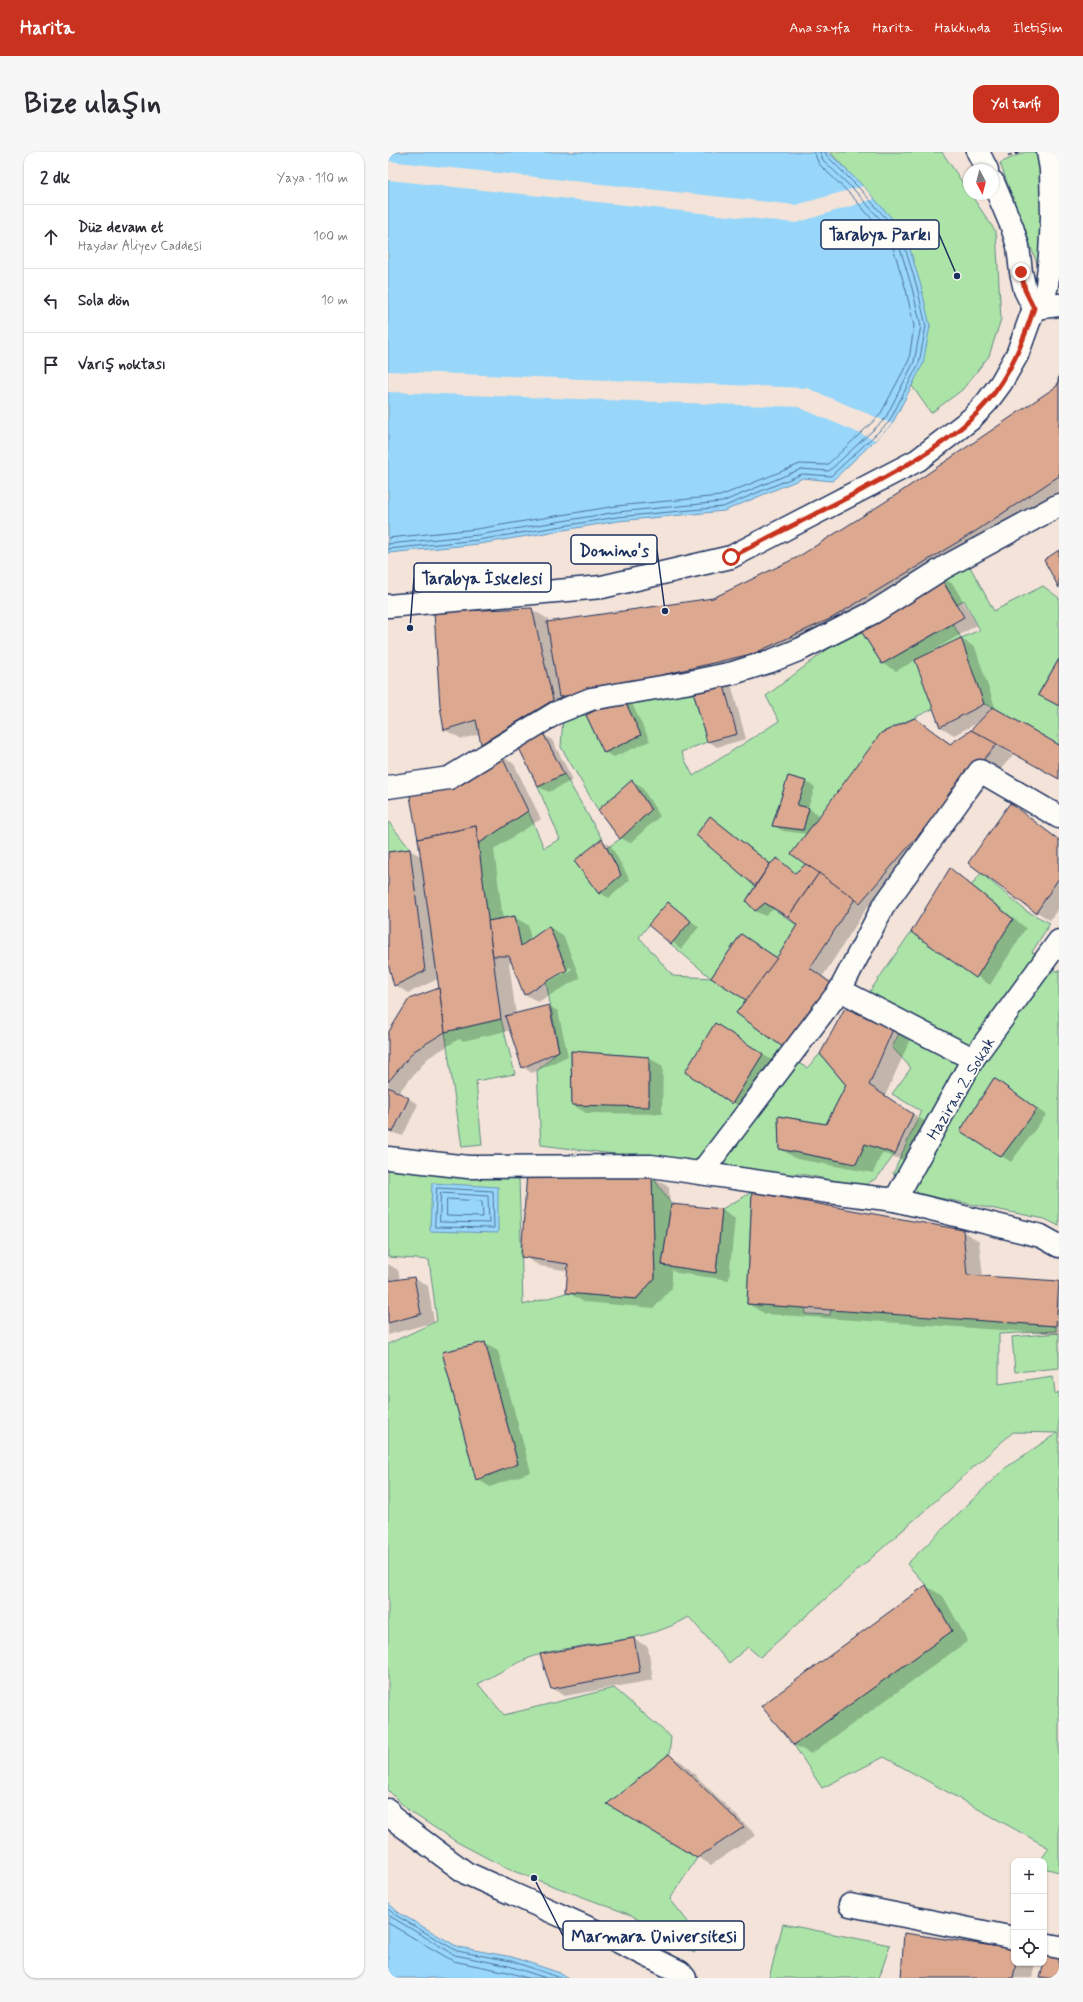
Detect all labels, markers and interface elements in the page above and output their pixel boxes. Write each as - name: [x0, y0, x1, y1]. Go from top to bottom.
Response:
- text: Harita: [20, 16, 74, 41]
- text: Ana sayfa: [789, 19, 850, 37]
- text: Harita: [872, 19, 913, 37]
- text: Hakkında: [935, 19, 991, 37]
- text: İletişim: [1013, 19, 1063, 37]
- button: Yol tarifi: [973, 85, 1059, 123]
- text: Bize ulaşın: [24, 86, 161, 123]
- north arrow: [963, 164, 999, 200]
- text: 2 dk: [40, 167, 70, 189]
- text: Yaya · 110 m: [277, 170, 348, 187]
- text: Düz devam et: [78, 218, 163, 238]
- callout: Tarabya Parkı: [821, 220, 939, 249]
- text: Tarabya Parkı: [829, 224, 931, 247]
- icon: ahead: [40, 226, 62, 248]
- text: 100 m: [313, 228, 348, 245]
- text: Haydar Aliyev Caddesi: [78, 238, 202, 255]
- route end: [1012, 263, 1030, 281]
- icon: left: [40, 290, 62, 312]
- text: Sola dön: [78, 291, 130, 311]
- text: 10 m: [321, 292, 348, 309]
- icon: arrive: [40, 354, 62, 376]
- text: Varış noktası: [78, 355, 166, 375]
- callout: Domino's: [571, 535, 657, 564]
- text: Domino's: [579, 540, 649, 562]
- route start: [722, 548, 740, 566]
- callout: Tarabya İskelesi: [414, 563, 551, 592]
- text: Tarabya İskelesi: [422, 568, 543, 591]
- street label: Haziran 2. Sokak: [922, 1033, 1000, 1144]
- map controls: [1011, 1858, 1047, 1966]
- button: +: [1011, 1858, 1047, 1894]
- button: −: [1011, 1894, 1047, 1930]
- callout: Marmara Üniversitesi: [563, 1921, 744, 1950]
- text: Marmara Üniversitesi: [571, 1926, 737, 1948]
- button: locate: [1011, 1930, 1047, 1966]

